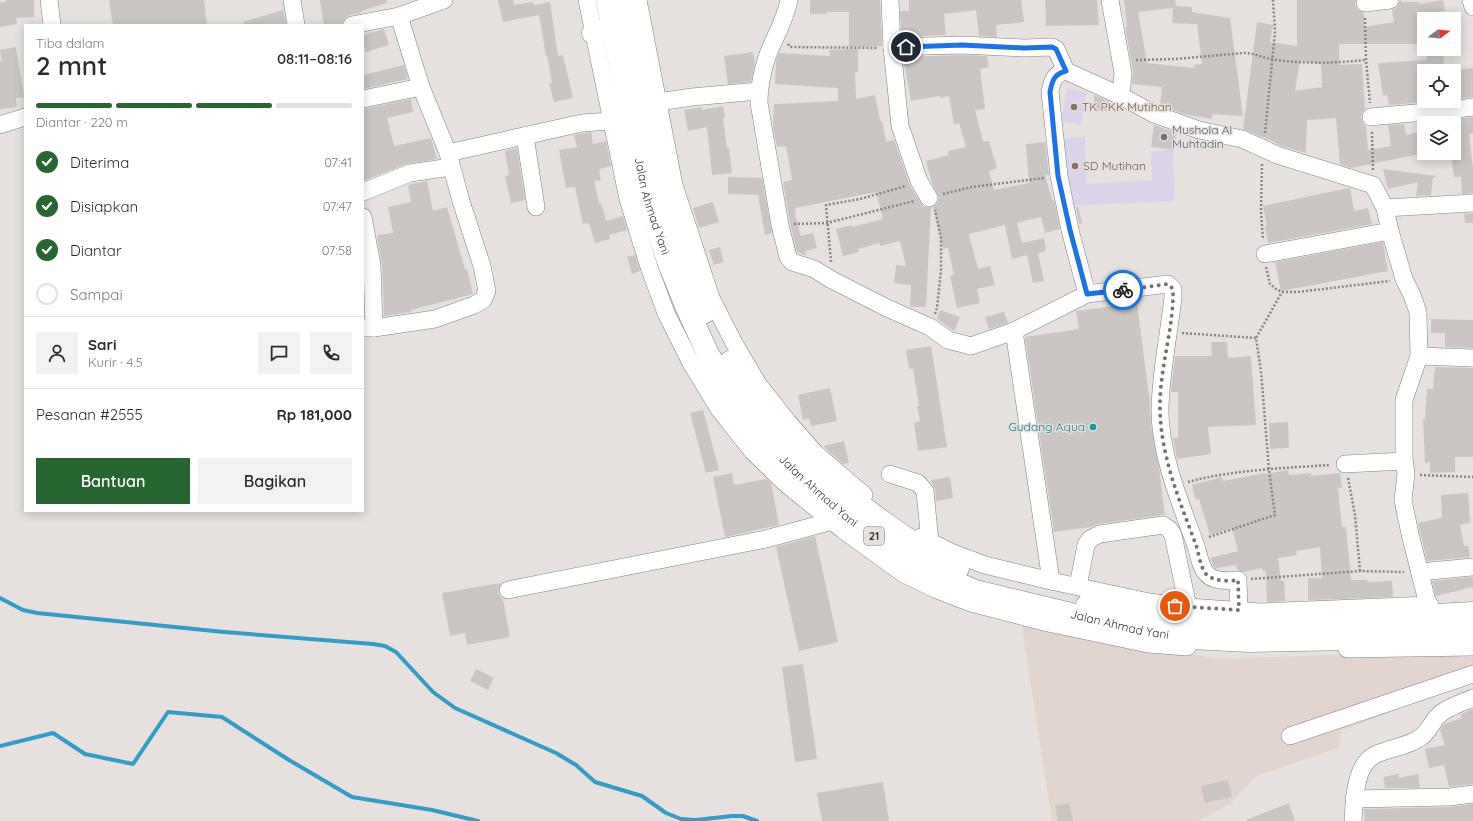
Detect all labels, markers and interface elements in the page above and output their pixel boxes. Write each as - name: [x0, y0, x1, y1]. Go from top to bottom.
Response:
- north arrow: [1417, 12, 1461, 56]
- map controls: [1417, 12, 1461, 160]
- pin: [889, 30, 923, 64]
- text: Tiba dalam: [36, 35, 104, 51]
- icon: home: [895, 36, 917, 58]
- text: 2 mnt: [36, 49, 107, 82]
- text: 08:11–08:16: [277, 49, 352, 68]
- button: locate: [1417, 64, 1461, 108]
- place label: TK PKK Mutihan: [1082, 99, 1172, 114]
- marker: TK PKK Mutihan: [1069, 102, 1079, 112]
- text: Diantar · 220 m: [36, 114, 128, 130]
- button: layers: [1417, 116, 1461, 160]
- place label: Mushola Al Muhtadin: [1172, 122, 1232, 151]
- marker: Mushola Al Muhtadin: [1159, 132, 1169, 142]
- icon: check: [36, 151, 58, 173]
- text: Diterima: [70, 153, 129, 172]
- text: 07:41: [324, 154, 352, 170]
- street label: Jalan Ahmad Yani: [632, 156, 673, 257]
- place label: SD Mutihan: [1083, 158, 1146, 173]
- marker: SD Mutihan: [1070, 161, 1080, 171]
- icon: check: [36, 195, 58, 217]
- text: Disiapkan: [70, 197, 138, 216]
- text: 07:47: [323, 198, 352, 214]
- icon: check: [36, 239, 58, 261]
- text: Diantar: [70, 241, 122, 260]
- text: 07:58: [322, 242, 352, 258]
- courier: [1103, 270, 1143, 310]
- icon: bike: [1112, 279, 1134, 301]
- text: Sampai: [70, 285, 123, 304]
- button: person: [36, 332, 78, 374]
- button: chat: [258, 332, 300, 374]
- button: phone: [310, 332, 352, 374]
- text: Sari: [88, 335, 116, 354]
- text: Kurir · 4.5: [88, 354, 143, 370]
- text: Pesanan #2555: [36, 405, 143, 424]
- text: Rp 181,000: [276, 405, 352, 424]
- place label: Gudang Aqua: [1008, 419, 1085, 434]
- marker: Gudang Aqua: [1088, 422, 1098, 432]
- street label: Jalan Ahmad Yani: [776, 451, 861, 530]
- button: Bantuan: [36, 458, 190, 504]
- button: Bagikan: [198, 458, 352, 504]
- road number: 21: [864, 527, 884, 545]
- pin: [1158, 589, 1192, 623]
- icon: bag: [1164, 595, 1186, 617]
- street label: Jalan Ahmad Yani: [1069, 606, 1170, 642]

